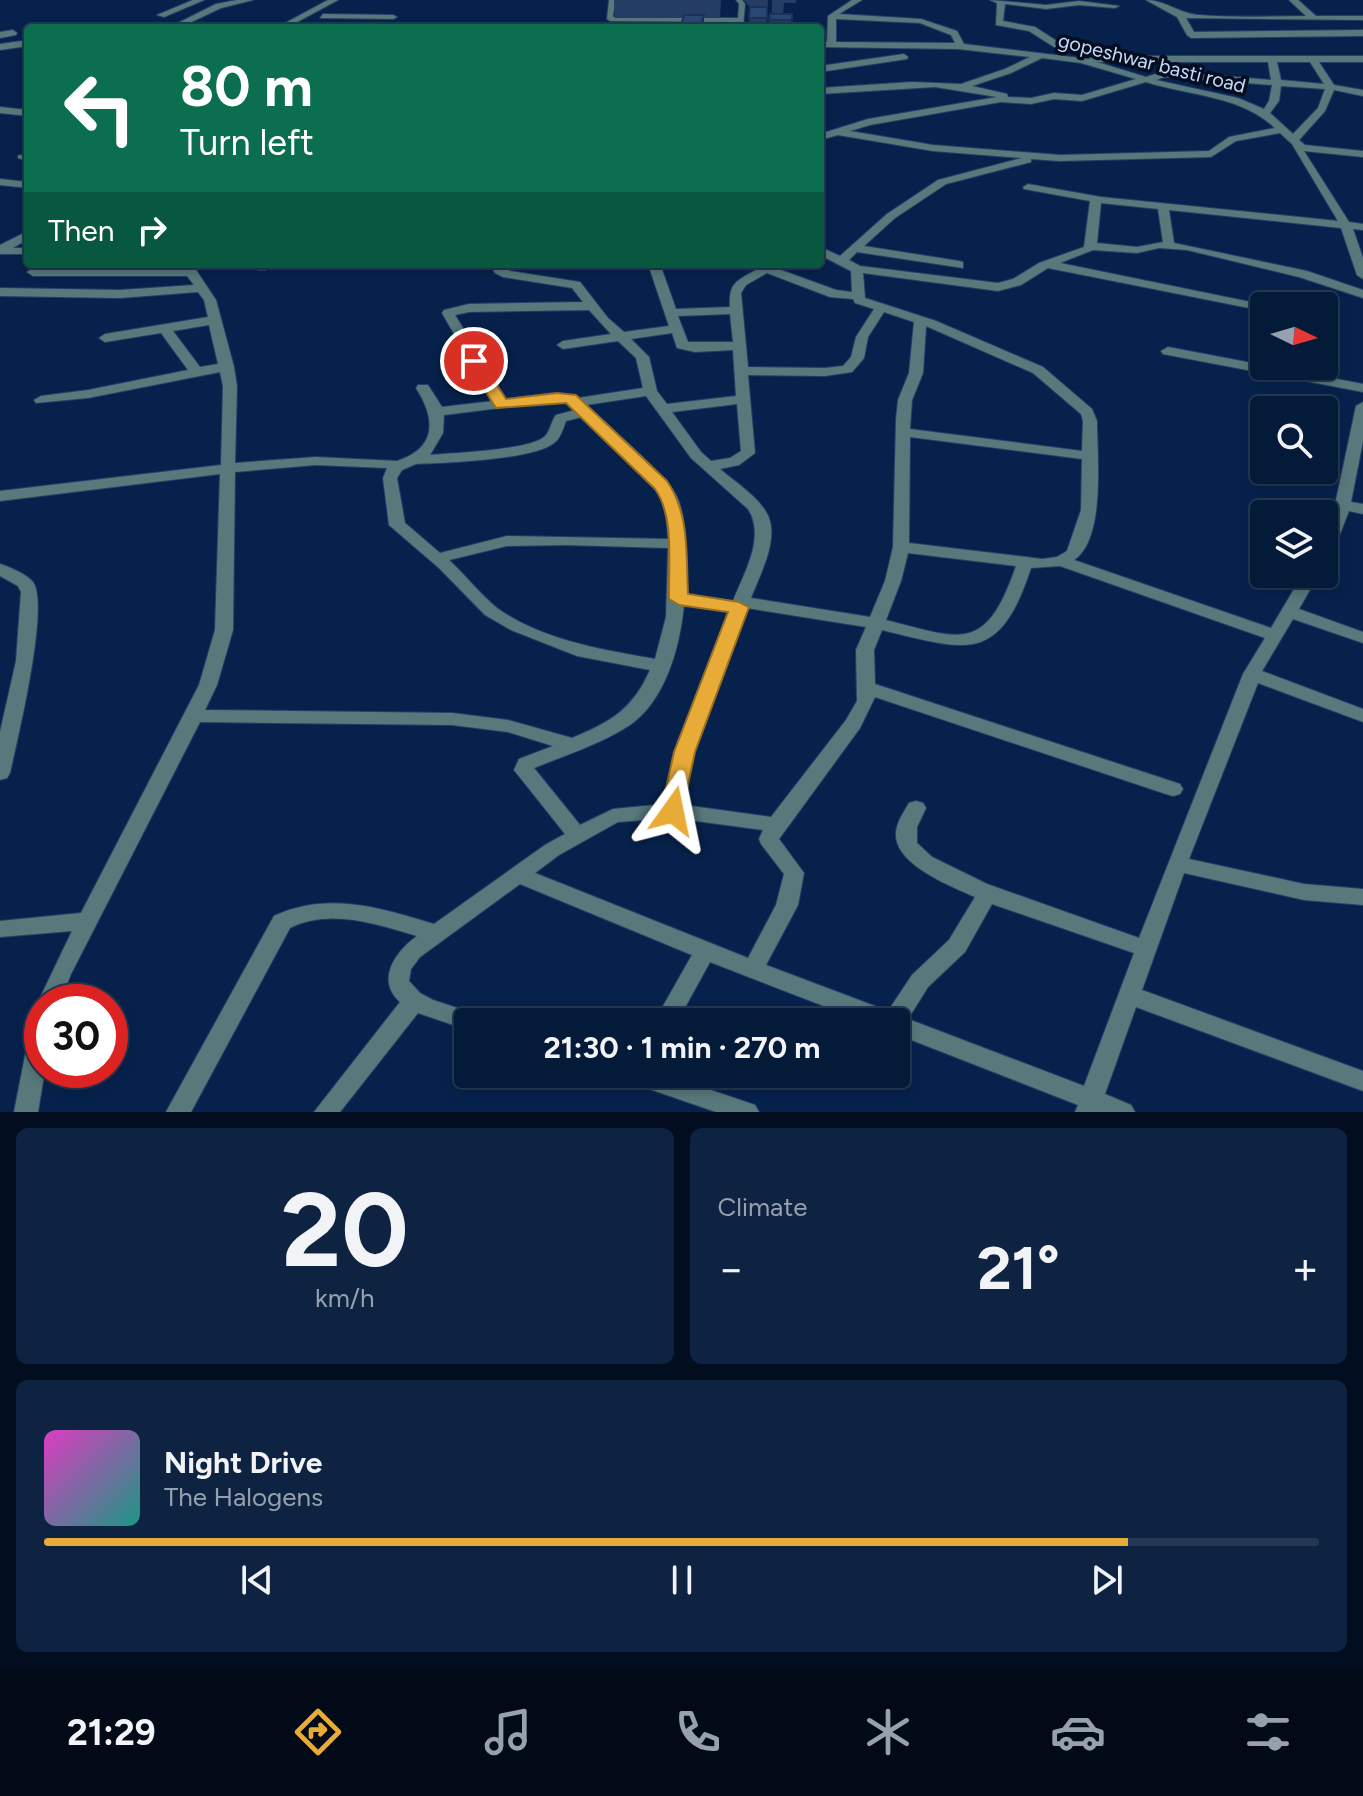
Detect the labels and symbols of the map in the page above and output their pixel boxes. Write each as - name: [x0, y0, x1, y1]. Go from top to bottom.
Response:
- street label: gopeshwar basti road: [1056, 28, 1248, 98]
- north arrow: [1250, 292, 1338, 380]
- pin: [440, 327, 508, 395]
- position arrow: [631, 769, 715, 853]
- speed limit sign: 30: [24, 984, 128, 1088]

